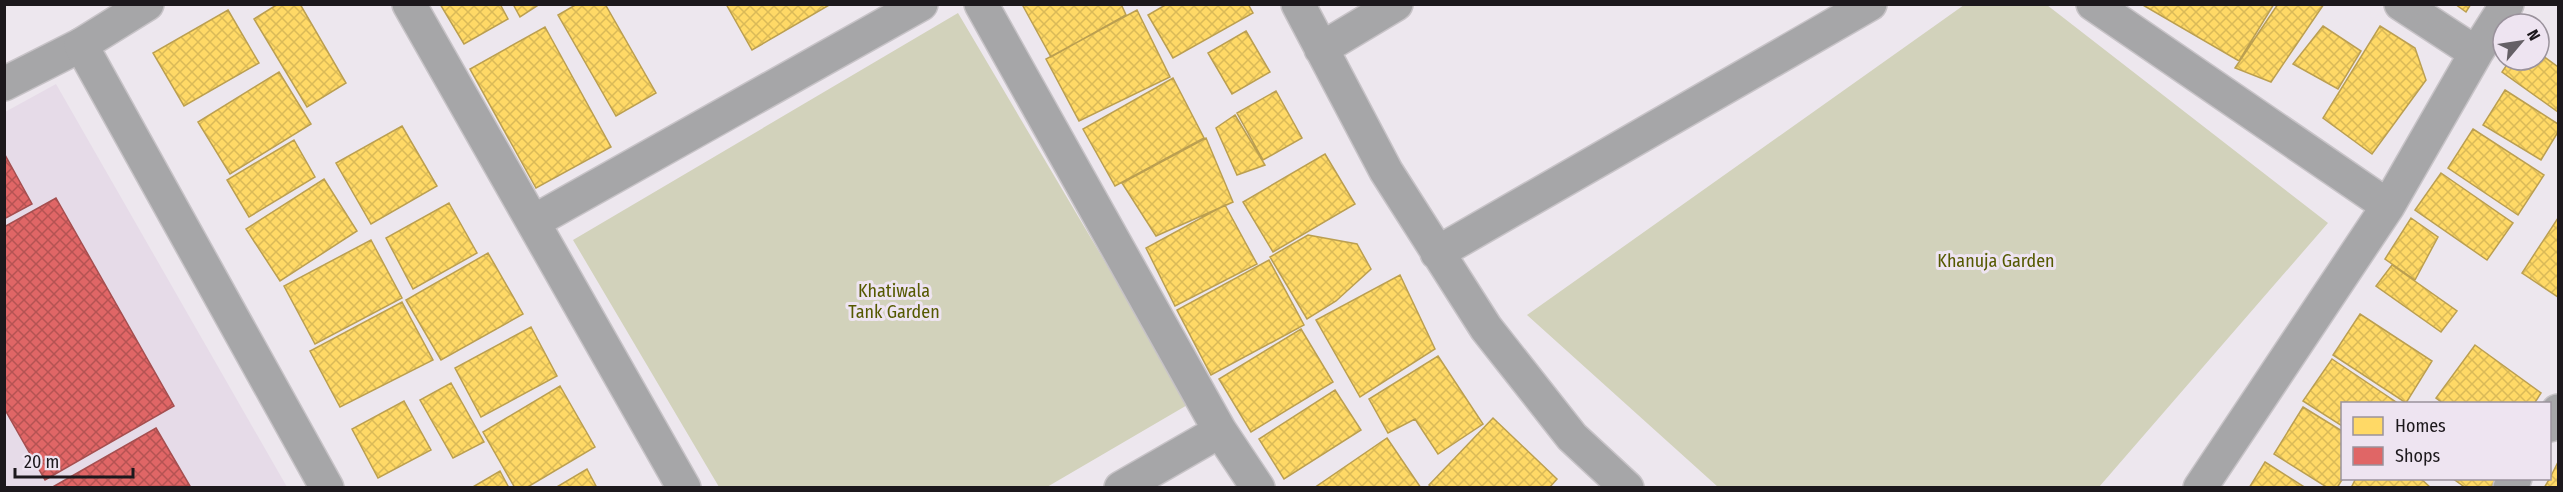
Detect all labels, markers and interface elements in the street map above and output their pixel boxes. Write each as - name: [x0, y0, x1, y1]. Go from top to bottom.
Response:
- north arrow: [2491, 12, 2551, 72]
- text: N: [2523, 26, 2544, 44]
- park label: Khanuja Garden: [1937, 250, 2055, 272]
- park label: Khatiwala Tank Garden: [848, 280, 940, 323]
- legend: [2341, 402, 2551, 480]
- text: Homes: [2395, 415, 2446, 437]
- scale bar: [15, 441, 134, 479]
- text: Shops: [2395, 445, 2440, 467]
- text: 20 m: [24, 451, 59, 473]

